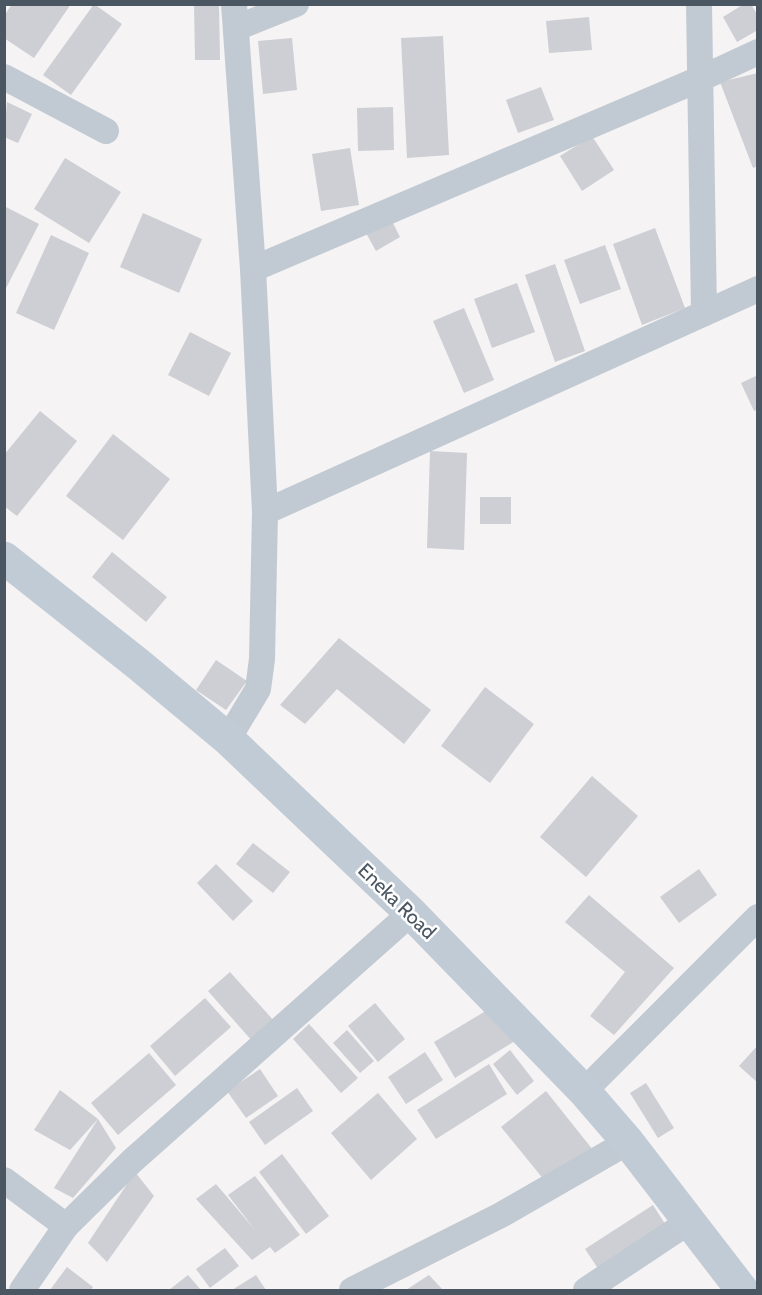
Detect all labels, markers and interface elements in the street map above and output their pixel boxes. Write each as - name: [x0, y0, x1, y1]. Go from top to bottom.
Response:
- street label: Eneka Road: [353, 858, 441, 944]

